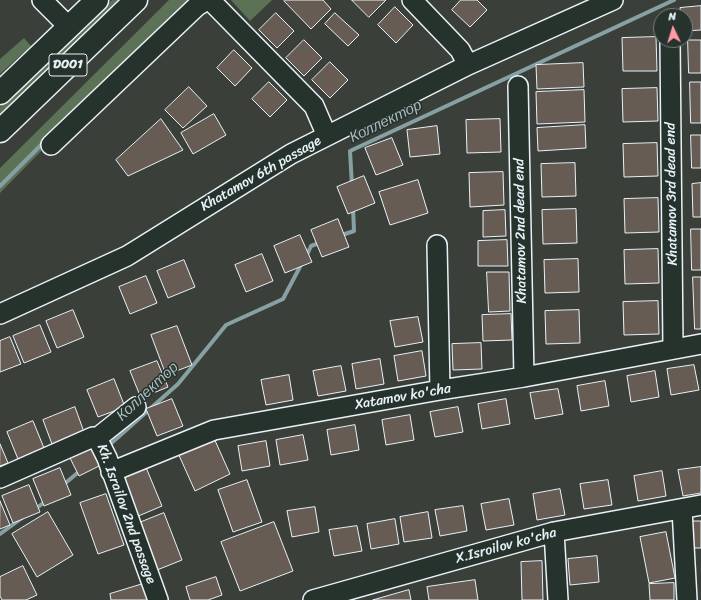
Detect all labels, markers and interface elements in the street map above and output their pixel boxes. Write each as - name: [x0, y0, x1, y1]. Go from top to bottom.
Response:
- text: N: [668, 7, 677, 26]
- north arrow: [653, 8, 693, 48]
- road number: D001: [49, 54, 87, 76]
- water label: Коллектор: [347, 97, 425, 147]
- street label: Khatamov 3rd dead end: [662, 122, 682, 266]
- street label: Khatamov 6th passage: [198, 133, 324, 215]
- street label: Khatamov 2nd dead end: [511, 158, 531, 304]
- water label: Коллектор: [113, 359, 183, 425]
- street label: Xatamov ko'cha: [354, 380, 452, 414]
- street label: Kh. Israilov 2nd passage: [93, 442, 159, 586]
- street label: X.Isroilov ko'cha: [454, 524, 558, 568]

